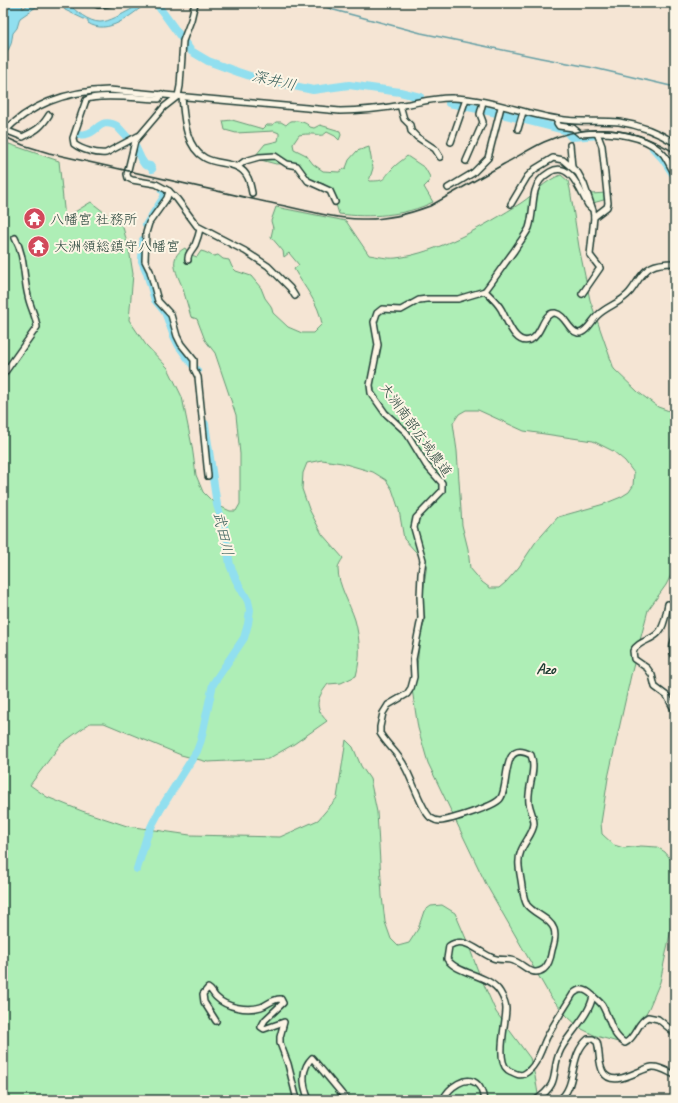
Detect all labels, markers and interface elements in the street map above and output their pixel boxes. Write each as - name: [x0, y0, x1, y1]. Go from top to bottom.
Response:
- water label: 深井川: [250, 67, 298, 95]
- temple icon: 八幡宮 社務所: [22, 206, 48, 232]
- place label: 八幡宮 社務所: [50, 211, 137, 228]
- temple icon: 大洲領総鎮守八幡宮: [26, 233, 52, 259]
- place label: 大洲領総鎮守八幡宮: [54, 238, 180, 255]
- street label: 大洲南部広域農道: [376, 380, 456, 480]
- water label: 武田川: [209, 510, 237, 558]
- district label: Azo: [536, 659, 557, 679]

